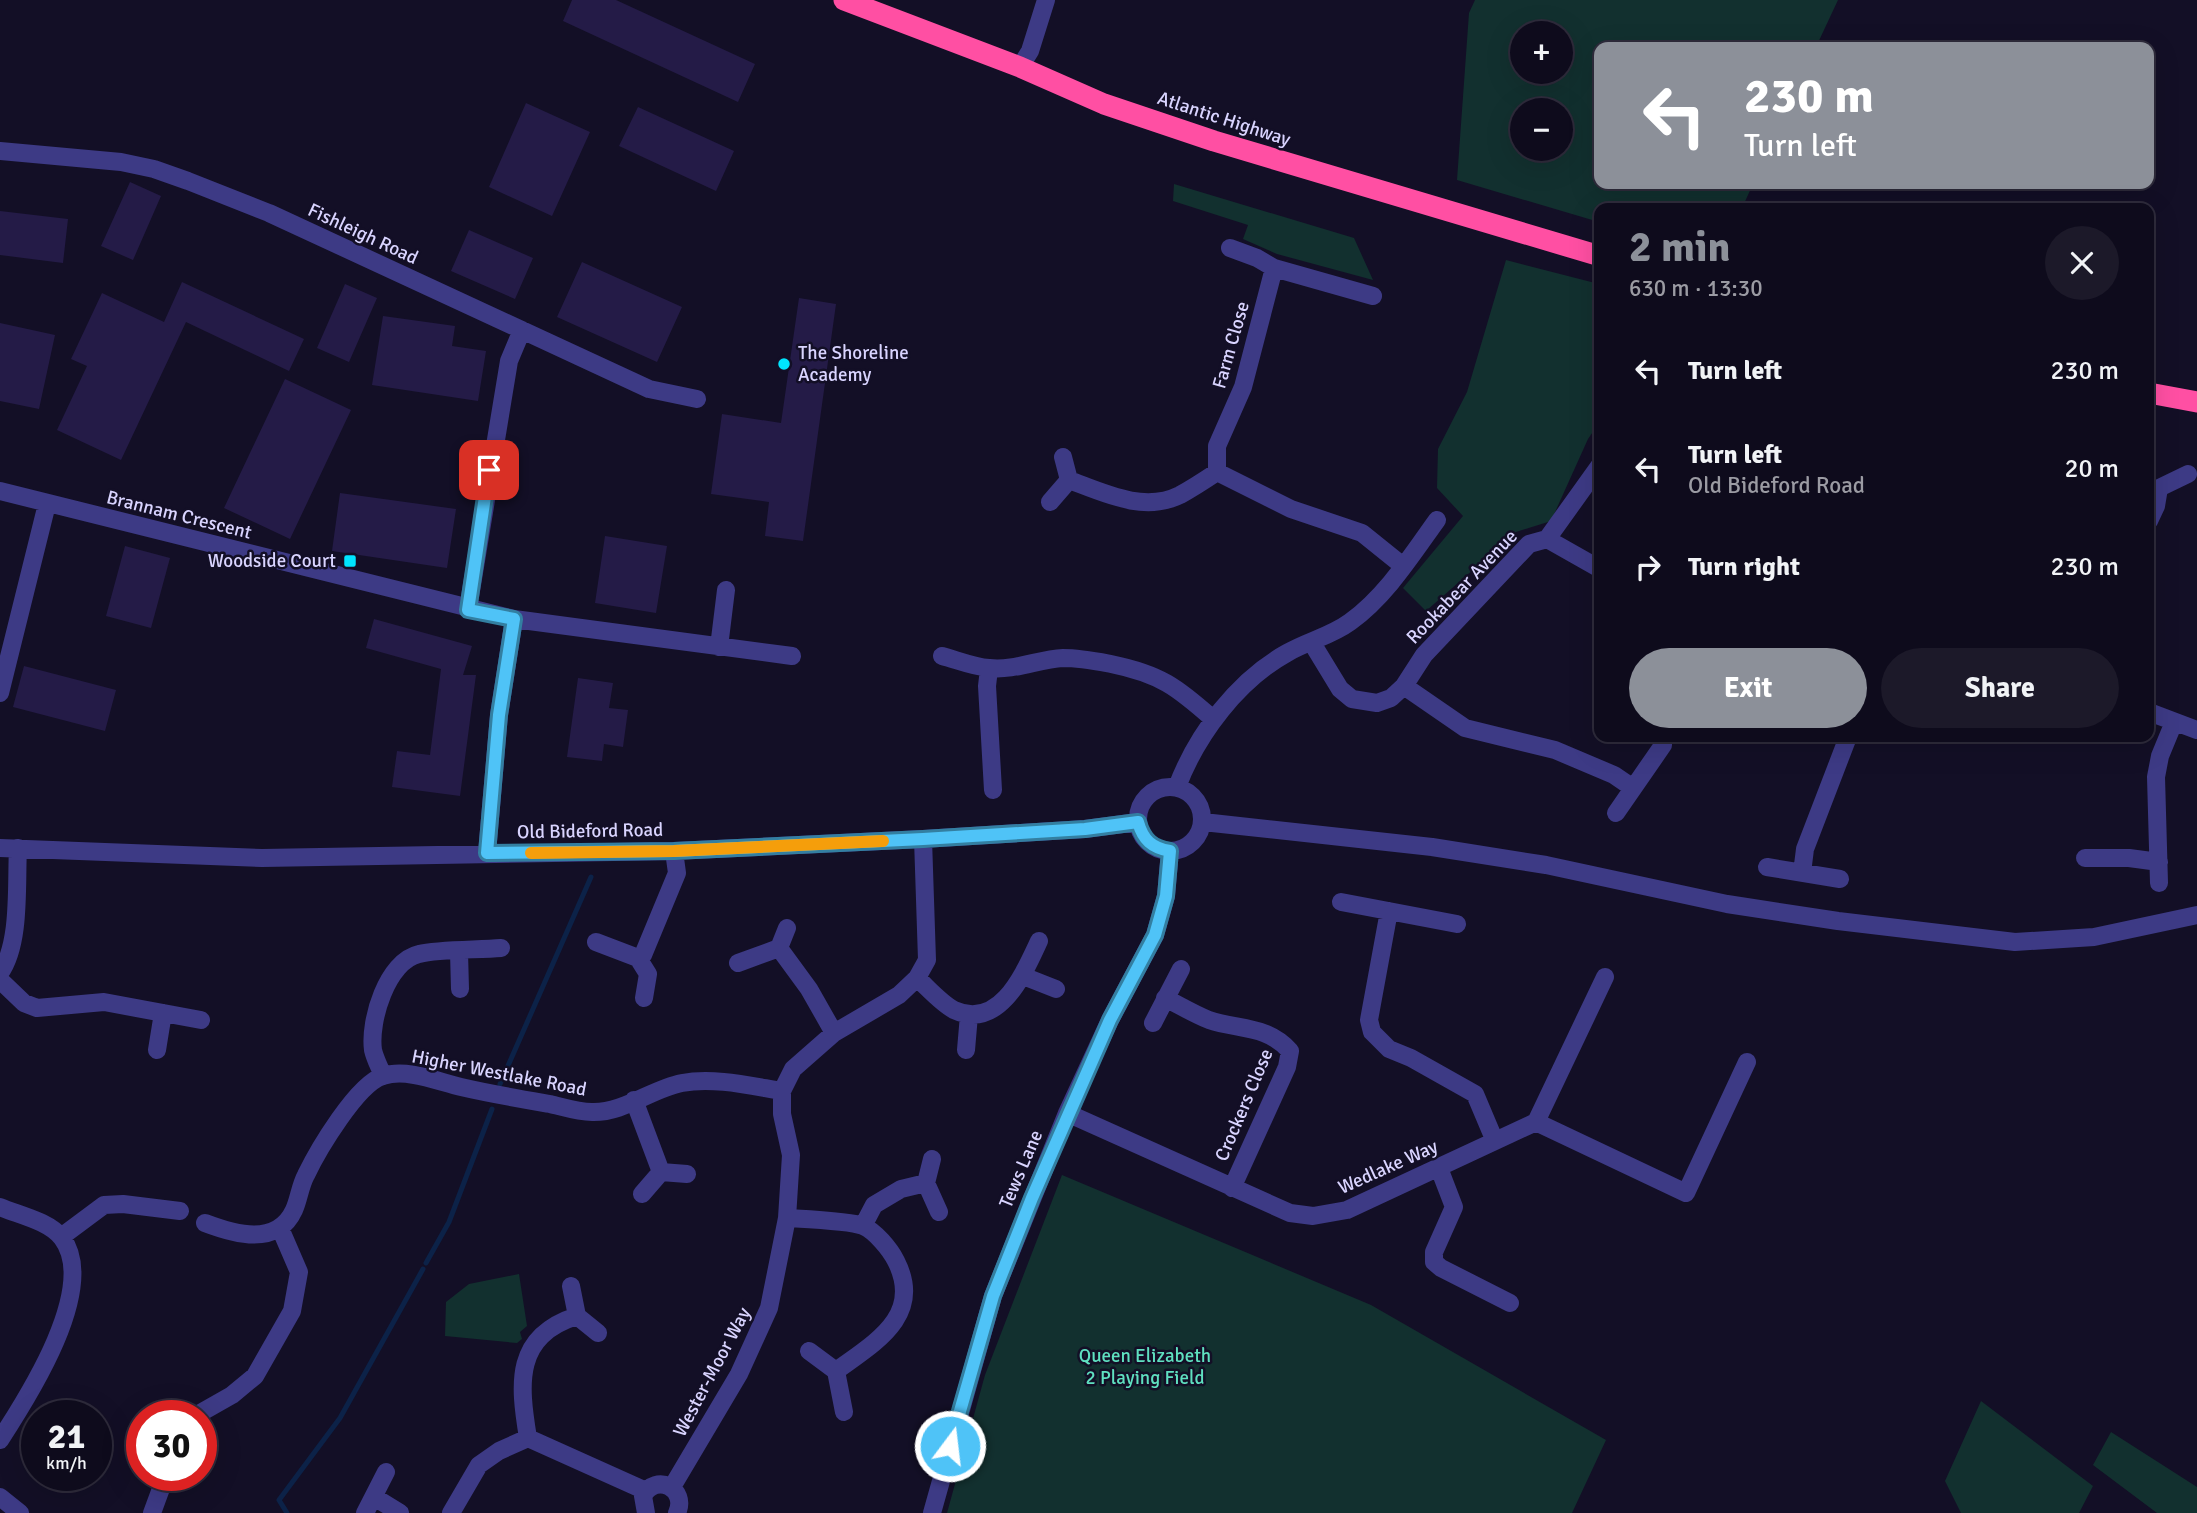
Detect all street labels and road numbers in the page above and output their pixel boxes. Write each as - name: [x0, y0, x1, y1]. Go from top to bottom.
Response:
- street label: Atlantic Highway: [1154, 86, 1294, 152]
- street label: Fishleigh Road: [304, 198, 422, 270]
- street label: Farm Close: [1207, 299, 1255, 391]
- street label: Brannam Crescent: [104, 485, 254, 545]
- street label: Rookabear Avenue: [1401, 525, 1523, 649]
- street label: Old Bideford Road: [517, 818, 663, 844]
- street label: Higher Westlake Road: [410, 1044, 588, 1102]
- street label: Crockers Close: [1210, 1045, 1278, 1165]
- street label: Tews Lane: [994, 1126, 1048, 1212]
- street label: Wedlake Way: [1334, 1134, 1442, 1200]
- street label: Wester-Moor Way: [668, 1303, 756, 1441]

